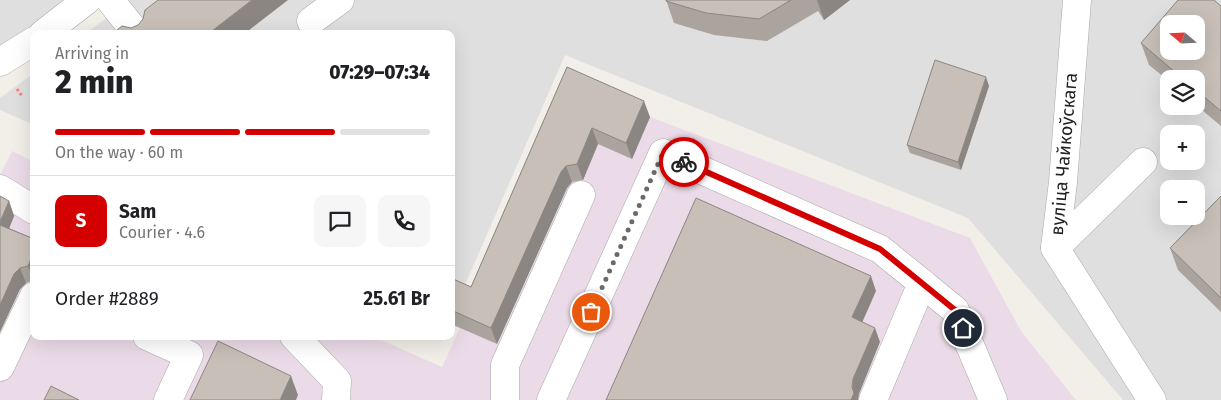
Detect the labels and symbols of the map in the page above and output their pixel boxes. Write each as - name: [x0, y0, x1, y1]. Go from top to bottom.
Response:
- north arrow: [1160, 15, 1205, 60]
- street label: вуліца Чайкоўскага: [1046, 72, 1082, 236]
- courier: [659, 137, 709, 187]
- pin: [570, 291, 612, 333]
- pin: [942, 307, 984, 349]

